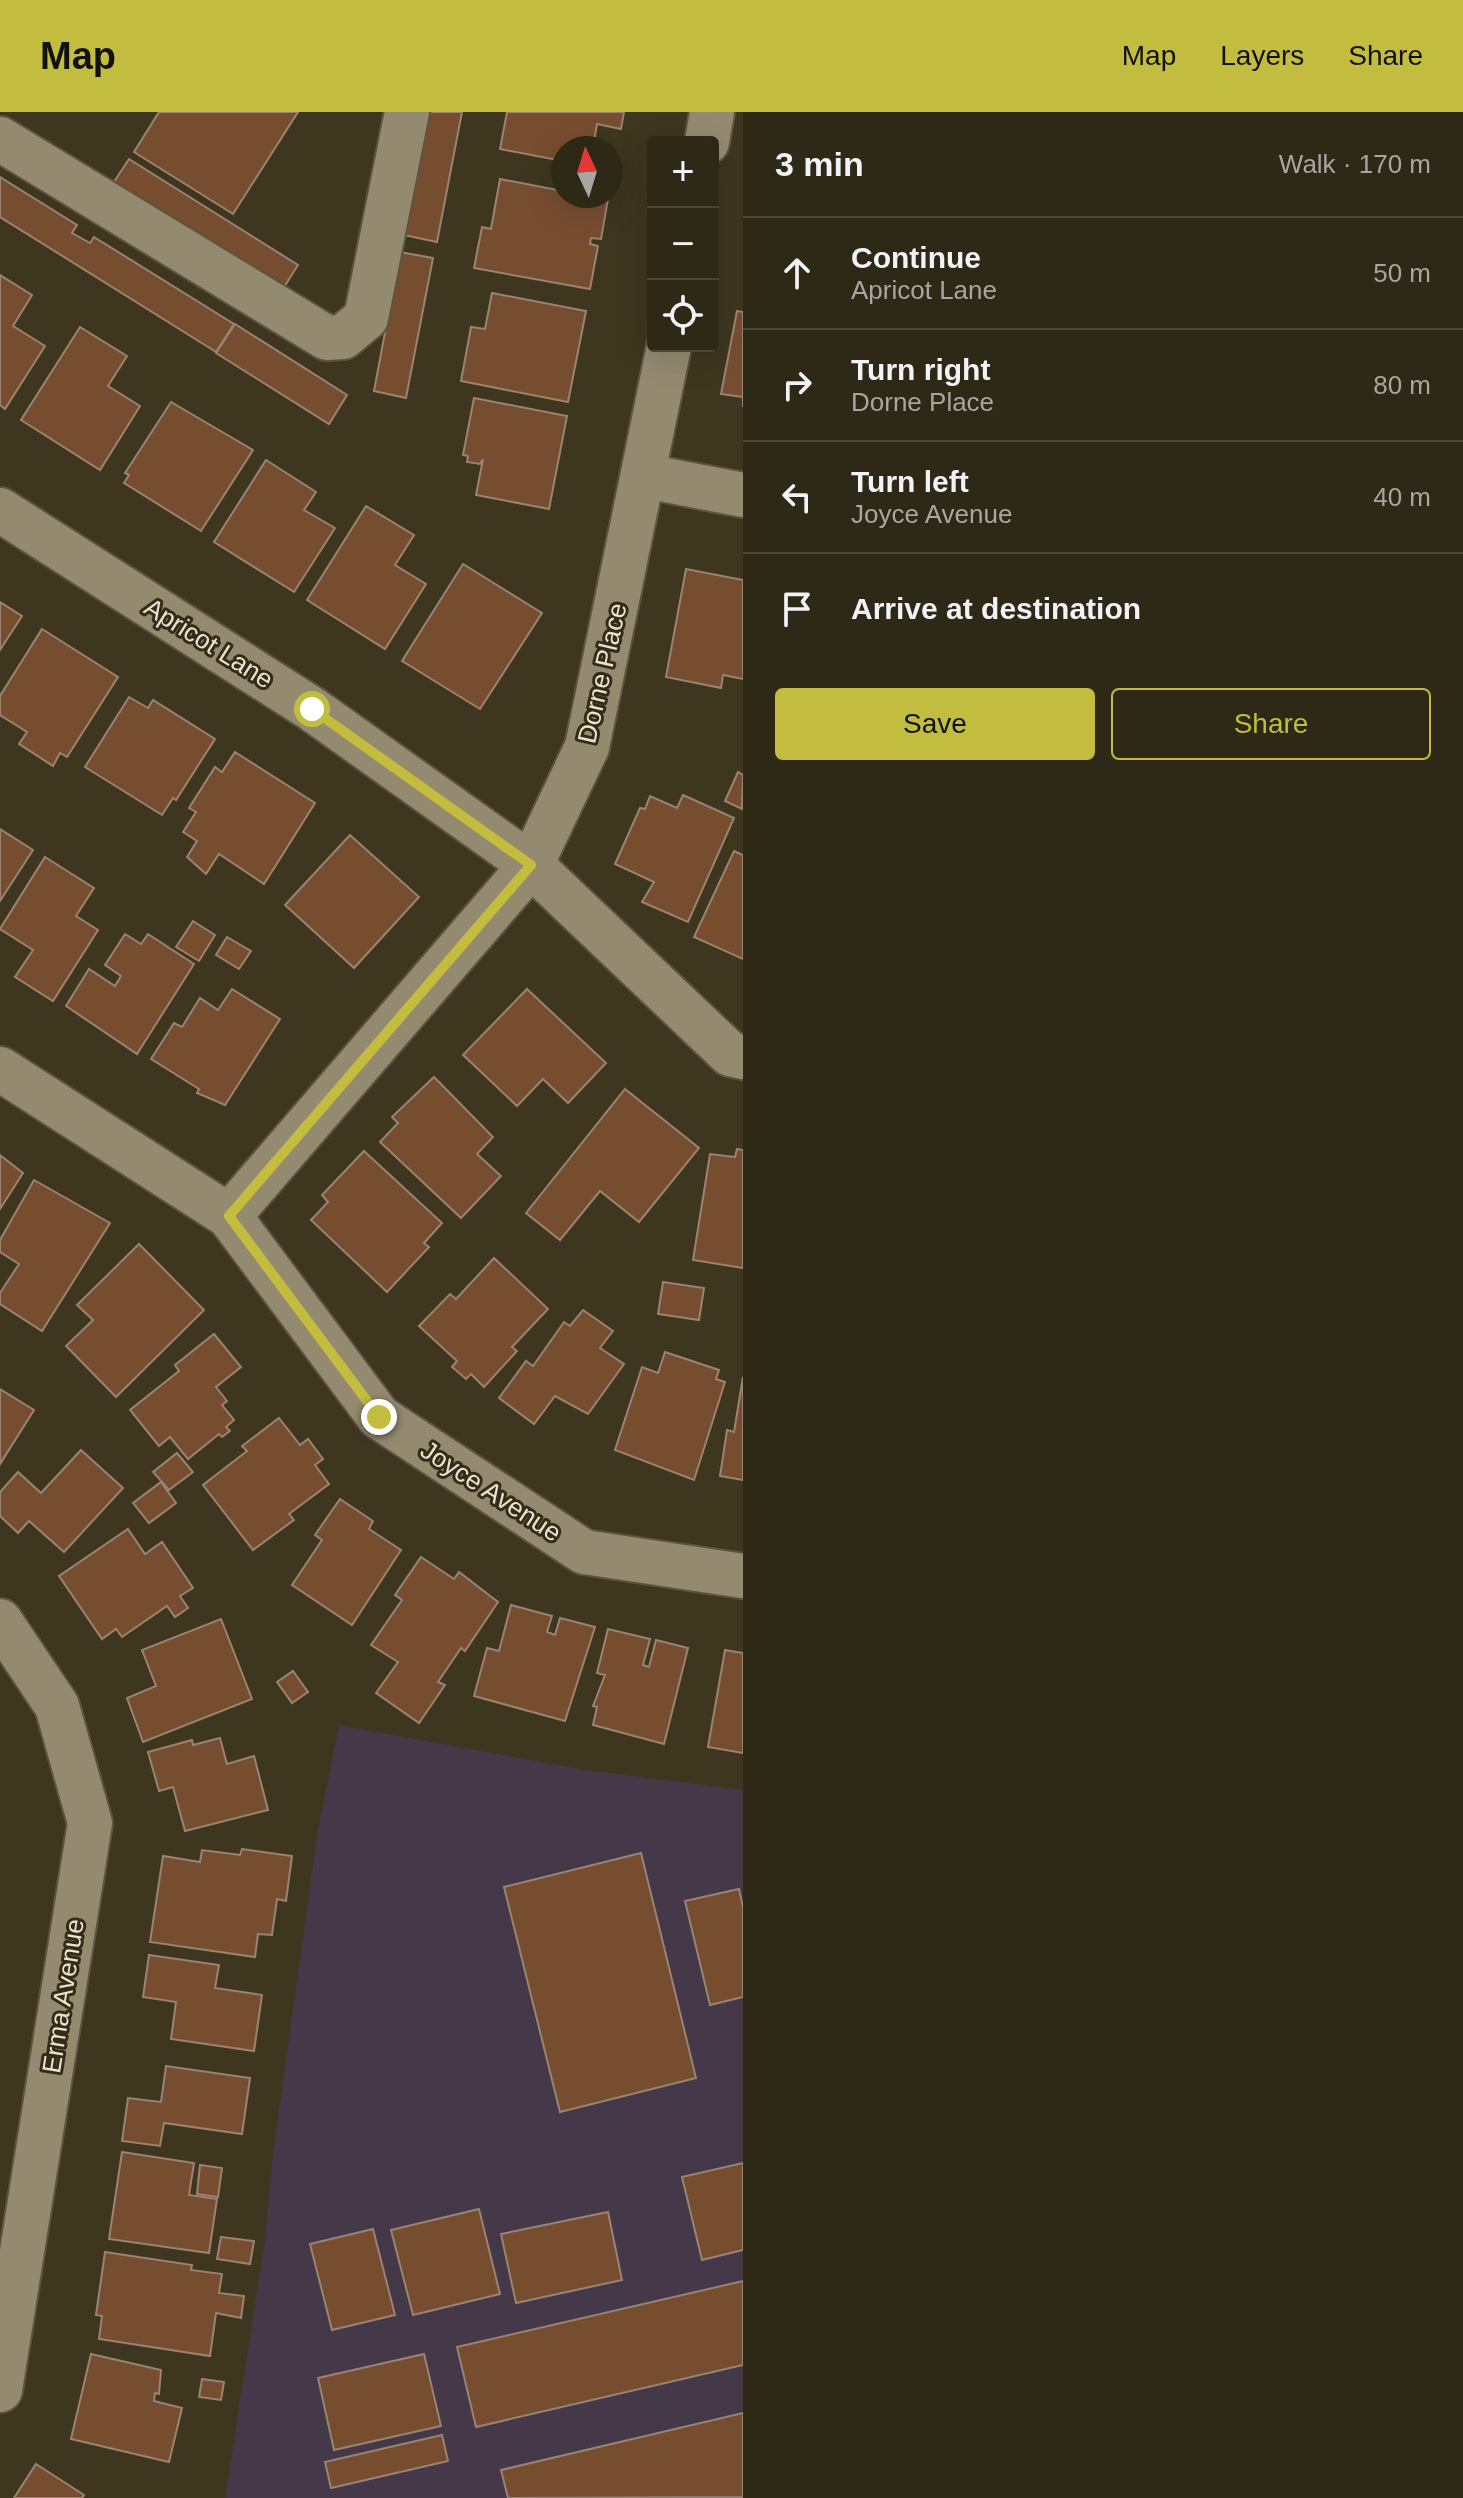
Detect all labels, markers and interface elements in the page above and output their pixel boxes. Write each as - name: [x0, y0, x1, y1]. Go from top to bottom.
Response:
- text: Map: [40, 35, 116, 77]
- text: Map: [1122, 40, 1176, 71]
- text: Layers: [1220, 40, 1304, 71]
- text: Share: [1348, 40, 1423, 71]
- north arrow: [551, 136, 623, 208]
- map controls: [647, 136, 719, 352]
- button: +: [647, 136, 719, 208]
- text: 3 min: [775, 145, 864, 183]
- text: Walk · 170 m: [1279, 149, 1431, 179]
- button: −: [647, 208, 719, 280]
- text: Continue: [851, 241, 981, 274]
- icon: ahead: [775, 251, 819, 295]
- text: 50 m: [1373, 258, 1431, 288]
- text: Apricot Lane: [851, 275, 997, 305]
- button: locate: [647, 280, 719, 352]
- text: Turn right: [851, 353, 990, 386]
- icon: right: [775, 363, 819, 407]
- text: 80 m: [1373, 370, 1431, 400]
- text: Dorne Place: [851, 387, 994, 417]
- text: Turn left: [851, 465, 969, 498]
- icon: left: [775, 475, 819, 519]
- text: 40 m: [1373, 482, 1431, 512]
- text: Joyce Avenue: [851, 499, 1012, 529]
- icon: arrive: [775, 587, 819, 631]
- street label: Apricot Lane: [139, 592, 279, 694]
- text: Arrive at destination: [851, 592, 1141, 625]
- street label: Dorne Place: [571, 600, 633, 746]
- button: Save: [775, 688, 1095, 760]
- button: Share: [1111, 688, 1431, 760]
- route start: [294, 691, 330, 727]
- route end: [361, 1399, 397, 1435]
- street label: Joyce Avenue: [415, 1434, 567, 1548]
- street label: Erma Avenue: [36, 1917, 90, 2075]

